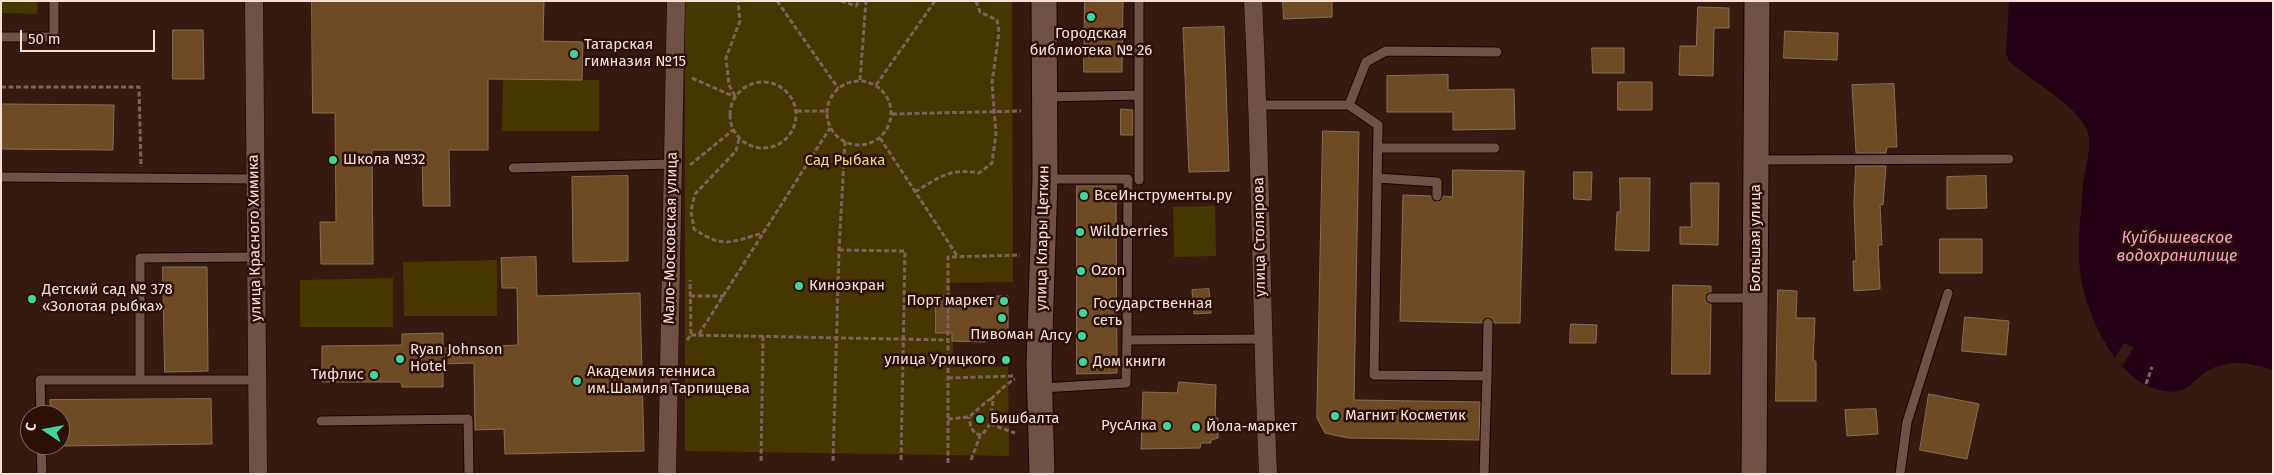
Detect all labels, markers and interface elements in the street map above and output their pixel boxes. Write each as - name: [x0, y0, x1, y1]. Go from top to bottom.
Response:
- marker: Городская библиотека № 26: [1085, 11, 1097, 23]
- scale bar: [22, 20, 158, 52]
- place label: Городская библиотека № 26: [1030, 25, 1152, 60]
- text: 50 m: [28, 30, 61, 48]
- place label: Татарская гимназия №15: [584, 36, 686, 71]
- marker: Татарская гимназия №15: [568, 48, 580, 60]
- place label: Школа №32: [343, 151, 425, 169]
- street label: Мало-Московская улица: [660, 152, 682, 324]
- park label: Сад Рыбака: [805, 152, 885, 170]
- street label: улица Красного Химика: [245, 154, 265, 322]
- marker: Школа №32: [327, 154, 339, 166]
- street label: улица Клары Цеткин: [1033, 165, 1053, 311]
- street label: улица Столярова: [1250, 177, 1270, 297]
- street label: Большая улица: [1747, 184, 1765, 292]
- place label: ВсеИнструменты.ру: [1094, 187, 1232, 205]
- marker: ВсеИнструменты.ру: [1078, 190, 1090, 202]
- place label: Wildberries: [1090, 223, 1168, 241]
- marker: Wildberries: [1074, 226, 1086, 238]
- water label: Куйбышевское водохранилище: [2117, 229, 2237, 267]
- place label: Ozon: [1091, 262, 1125, 280]
- marker: Ozon: [1075, 265, 1087, 277]
- place label: Киноэкран: [809, 277, 885, 295]
- marker: Киноэкран: [793, 280, 805, 292]
- place label: Детский сад № 378 «Золотая рыбка»: [42, 281, 173, 316]
- place label: Порт маркет: [906, 292, 994, 310]
- marker: Детский сад № 378 «Золотая рыбка»: [26, 293, 38, 305]
- marker: Порт маркет: [998, 295, 1010, 307]
- place label: Государственная сеть: [1093, 295, 1212, 330]
- marker: Государственная сеть: [1077, 307, 1089, 319]
- marker: Пивоман: [996, 312, 1008, 324]
- place label: Пивоман: [970, 326, 1034, 344]
- place label: Алсу: [1040, 327, 1072, 345]
- marker: Алсу: [1076, 330, 1088, 342]
- place label: Ryan Johnson Hotel: [410, 341, 503, 376]
- place label: улица Урицкого: [884, 351, 996, 369]
- marker: Ryan Johnson Hotel: [394, 353, 406, 365]
- place label: Дом книги: [1093, 353, 1166, 371]
- marker: улица Урицкого: [1000, 354, 1012, 366]
- marker: Дом книги: [1077, 356, 1089, 368]
- place label: Академия тенниса им.Шамиля Тарпищева: [587, 363, 750, 398]
- place label: Тифлис: [311, 366, 364, 384]
- marker: Тифлис: [368, 369, 380, 381]
- marker: Академия тенниса им.Шамиля Тарпищева: [571, 375, 583, 387]
- north arrow: [20, 405, 70, 455]
- place label: Магнит Косметик: [1345, 407, 1466, 425]
- place label: Бишбалта: [990, 410, 1059, 428]
- marker: Магнит Косметик: [1329, 410, 1341, 422]
- marker: Бишбалта: [974, 413, 986, 425]
- place label: РусАлка: [1101, 417, 1157, 435]
- place label: Йола-маркет: [1206, 418, 1297, 436]
- marker: РусАлка: [1161, 420, 1173, 432]
- text: С: [22, 421, 40, 433]
- marker: Йола-маркет: [1190, 421, 1202, 433]

